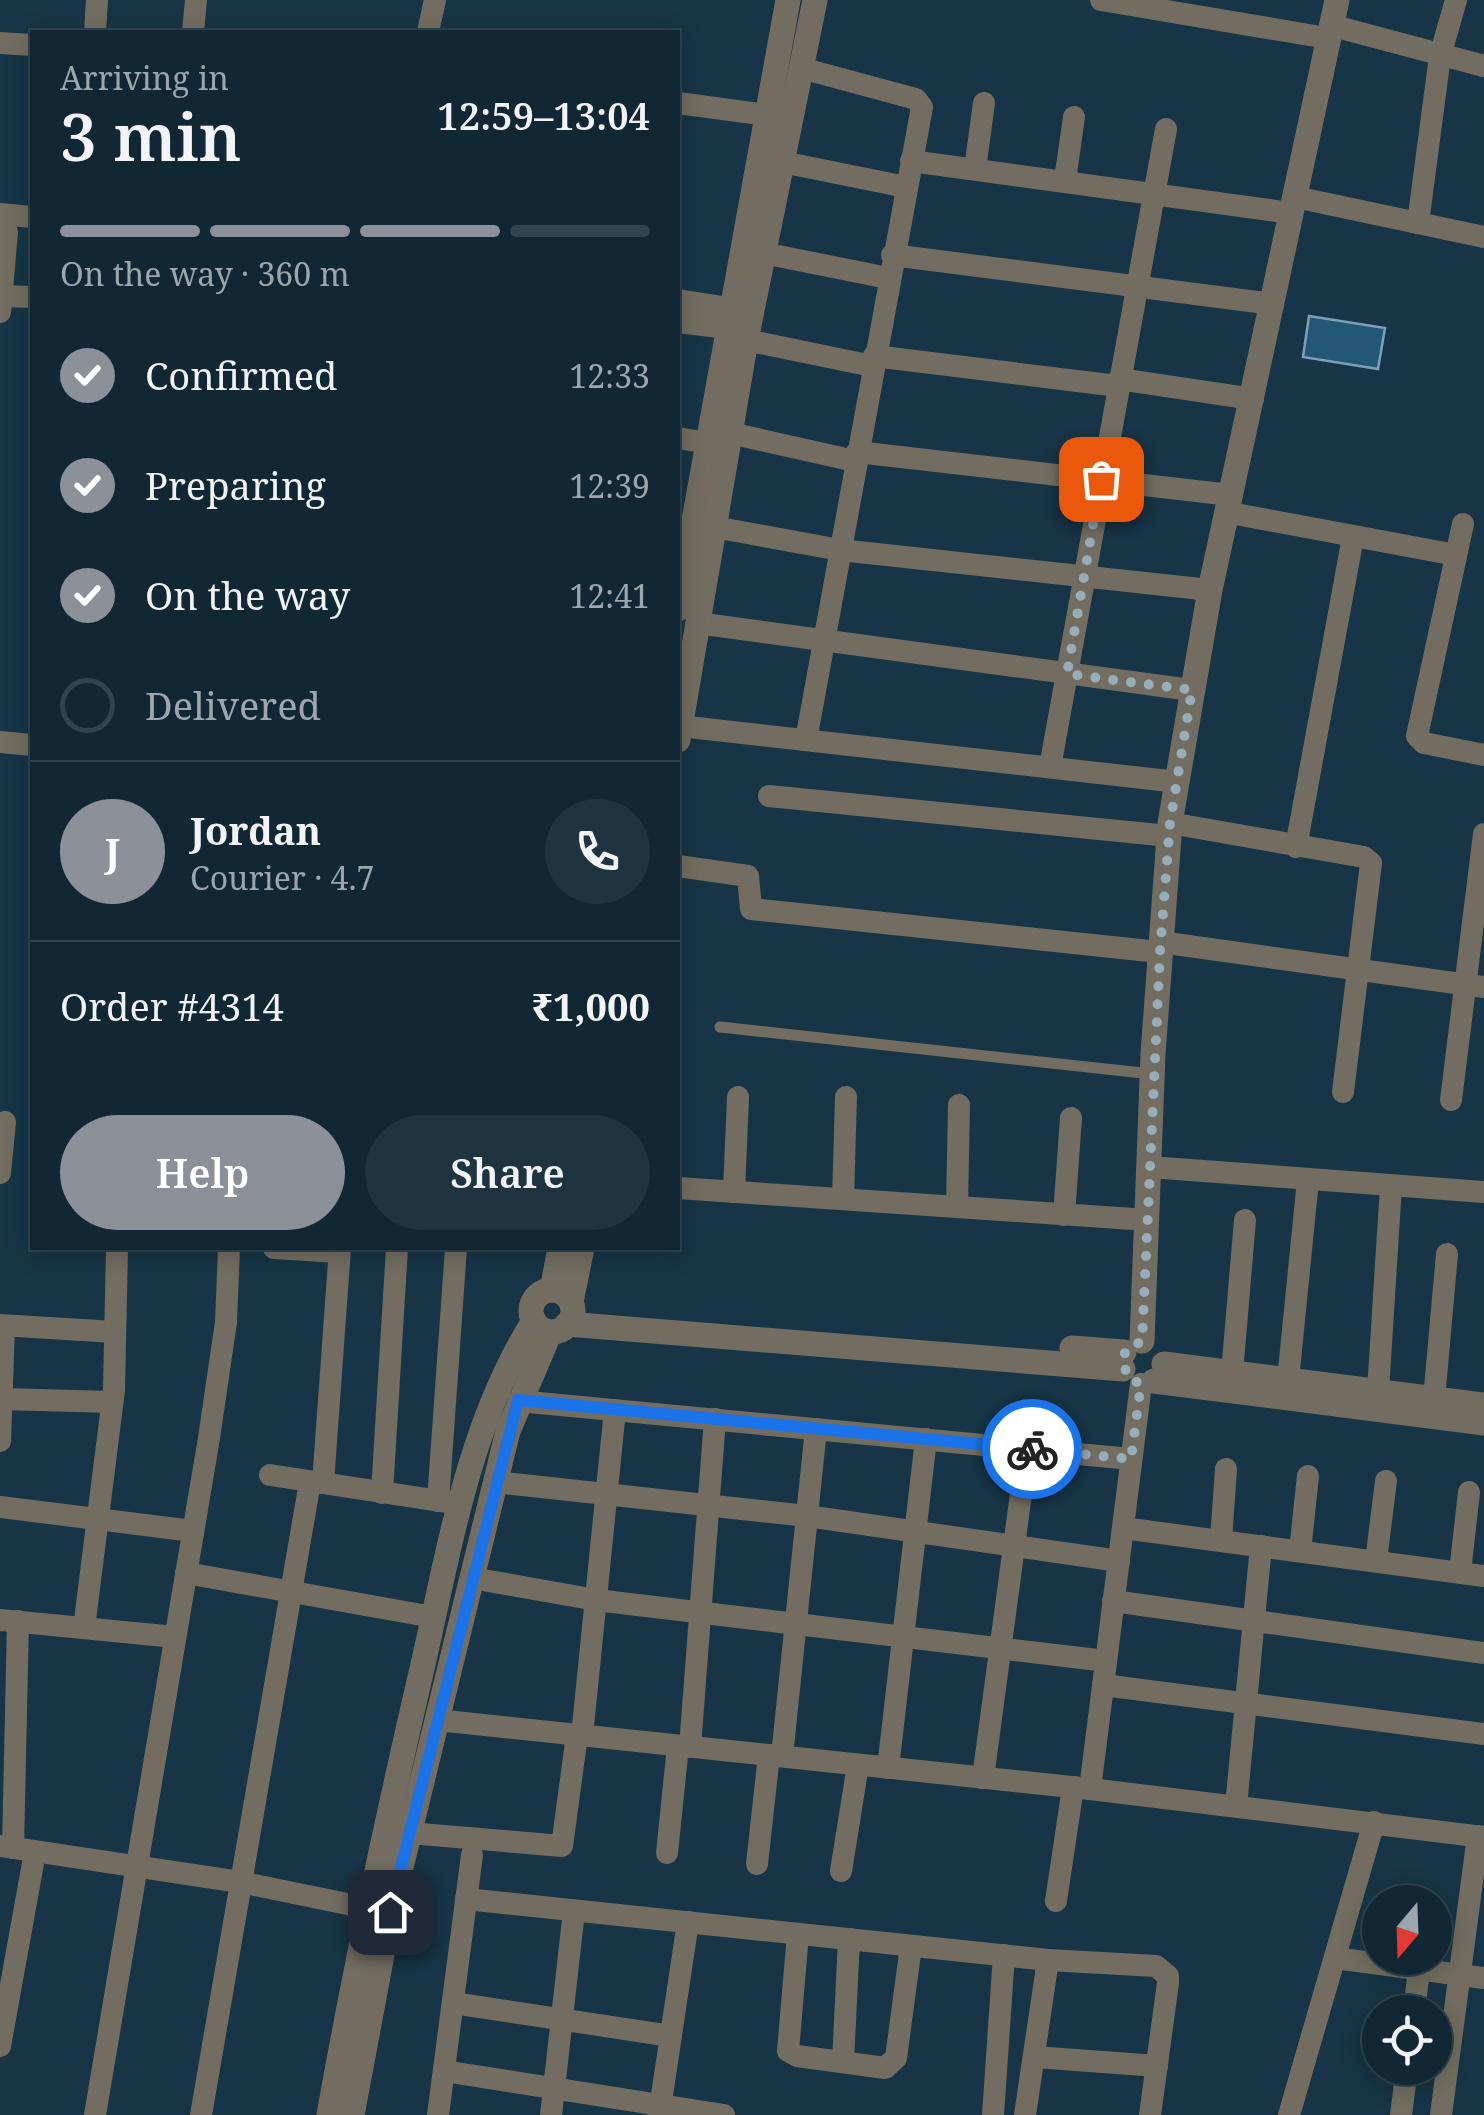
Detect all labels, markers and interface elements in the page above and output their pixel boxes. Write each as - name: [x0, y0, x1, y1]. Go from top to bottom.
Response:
- text: Arriving in: [60, 56, 229, 99]
- text: 12:59–13:04: [437, 89, 650, 141]
- text: 3 min: [60, 92, 242, 180]
- text: On the way · 360 m: [60, 252, 350, 295]
- icon: check: [60, 348, 115, 403]
- text: Confirmed: [145, 349, 337, 401]
- text: 12:33: [569, 354, 650, 397]
- pin: [1059, 437, 1144, 522]
- icon: bag: [1074, 452, 1129, 507]
- icon: check: [60, 458, 115, 513]
- text: Preparing: [145, 459, 326, 511]
- text: 12:39: [569, 464, 650, 507]
- icon: check: [60, 568, 115, 623]
- text: On the way: [145, 569, 350, 621]
- text: 12:41: [569, 574, 650, 617]
- text: Delivered: [145, 679, 321, 731]
- button: phone: [545, 799, 650, 904]
- text: Jordan: [190, 804, 321, 856]
- text: J: [105, 825, 120, 877]
- text: Courier · 4.7: [190, 856, 374, 899]
- text: Order #4314: [60, 980, 284, 1032]
- text: ₹1,000: [532, 980, 650, 1032]
- button: Help: [60, 1115, 345, 1230]
- button: Share: [365, 1115, 650, 1230]
- courier: [982, 1399, 1082, 1499]
- icon: bike: [1005, 1422, 1060, 1477]
- pin: [348, 1870, 433, 1955]
- icon: home: [363, 1885, 418, 1940]
- north arrow: [1362, 1885, 1452, 1975]
- map controls: [1362, 1885, 1452, 2085]
- button: locate: [1362, 1995, 1452, 2085]

